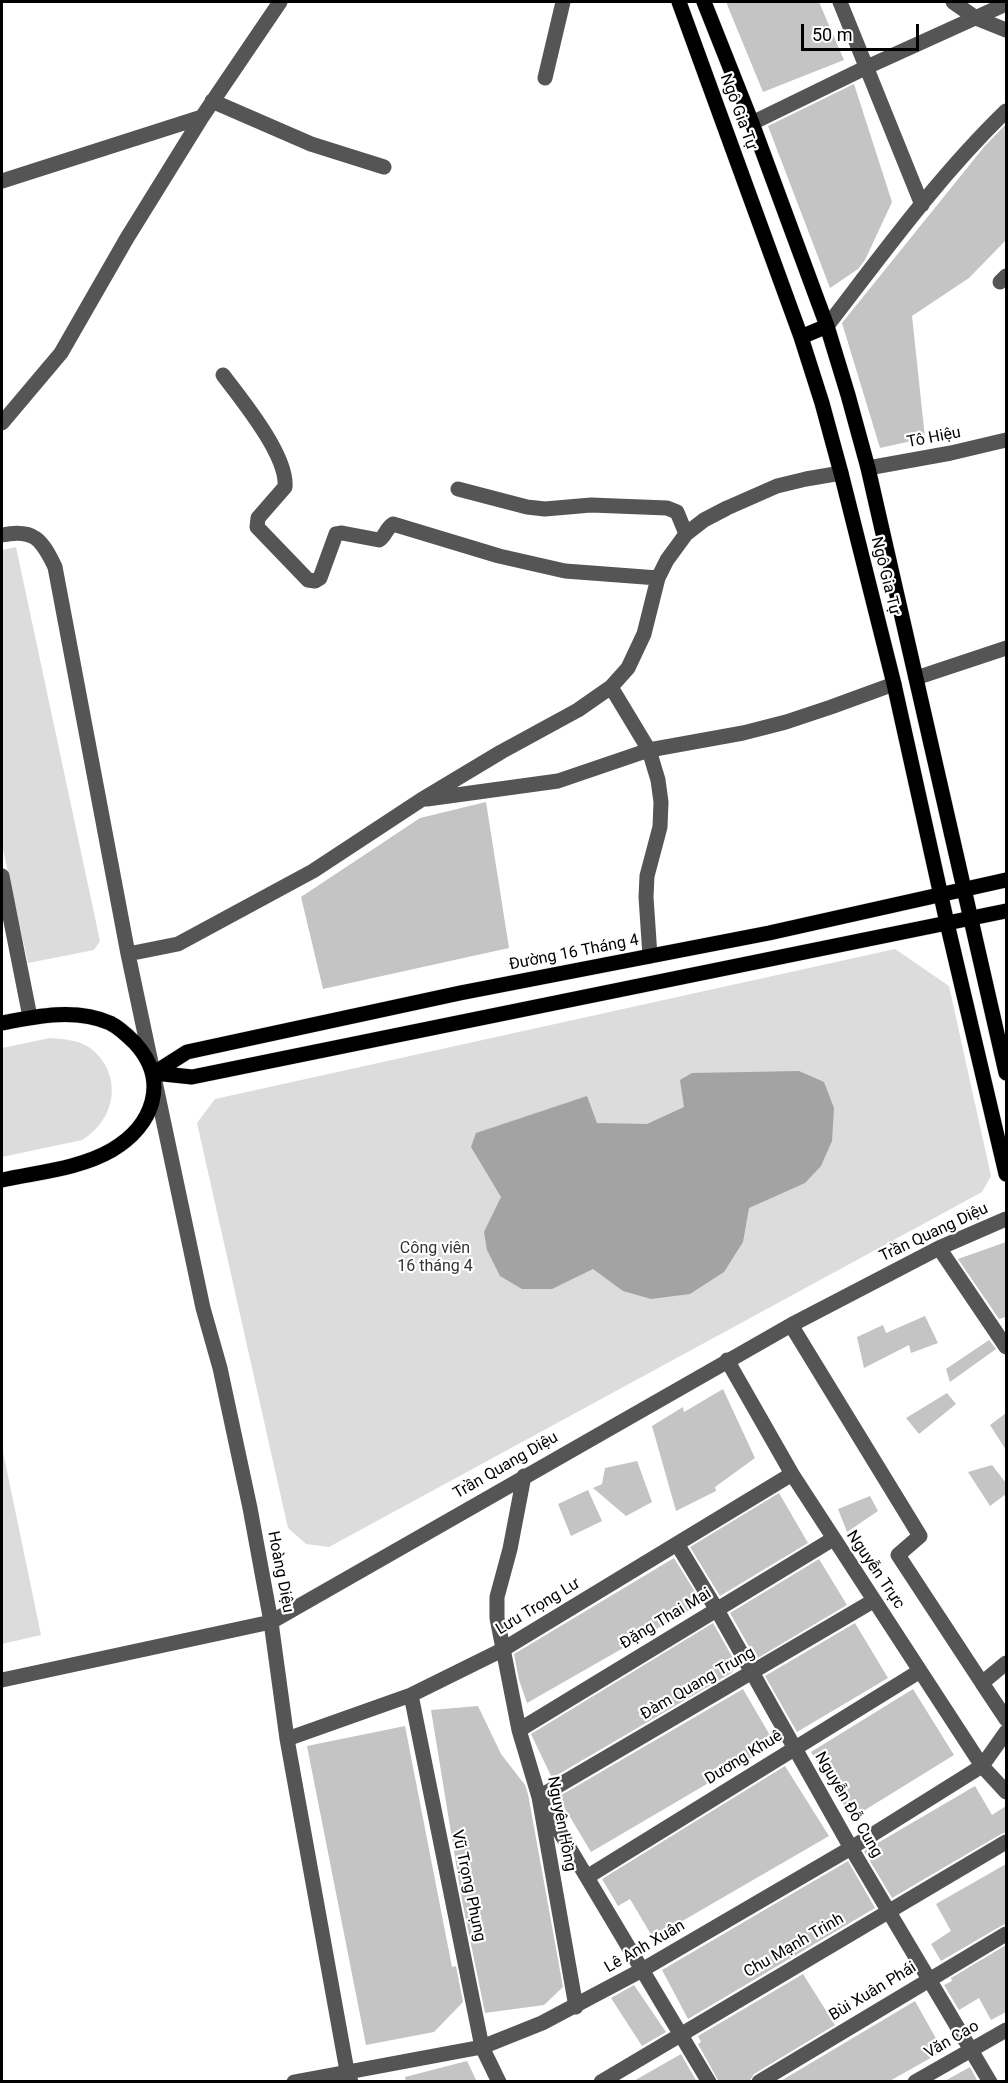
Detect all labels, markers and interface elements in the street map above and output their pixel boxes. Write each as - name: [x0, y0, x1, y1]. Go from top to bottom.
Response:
- scale bar: [804, 12, 922, 50]
- text: 50 m: [812, 24, 852, 45]
- street label: Ngô Gia Tự: [715, 71, 761, 153]
- street label: Tô Hiệu: [905, 423, 963, 453]
- street label: Ngô Gia Tự: [866, 535, 904, 617]
- street label: Đường 16 Tháng 4: [508, 931, 640, 975]
- street label: Trần Quang Diệu: [877, 1199, 991, 1267]
- park label: Công viên 16 tháng 4: [397, 1239, 473, 1277]
- street label: Trần Quang Diệu: [450, 1428, 562, 1504]
- street label: Nguyễn Trực: [842, 1527, 908, 1613]
- street label: Hoàng Diệu: [263, 1530, 297, 1614]
- street label: Lưu Trọng Lư: [493, 1574, 583, 1640]
- street label: Đặng Thai Mai: [617, 1584, 715, 1654]
- street label: Đàm Quang Trung: [637, 1643, 759, 1725]
- street label: Dương Khuê: [702, 1727, 786, 1789]
- street label: Nguyễn Đỗ Cung: [810, 1749, 886, 1861]
- street label: Nguyên Hồng: [542, 1775, 580, 1873]
- street label: Vũ Trọng Phụng: [447, 1829, 489, 1943]
- street label: Chu Mạnh Trinh: [741, 1910, 847, 1982]
- street label: Lê Anh Xuân: [602, 1916, 688, 1978]
- street label: Bùi Xuân Phái: [826, 1958, 920, 2026]
- street label: Văn Cao: [921, 2017, 983, 2063]

